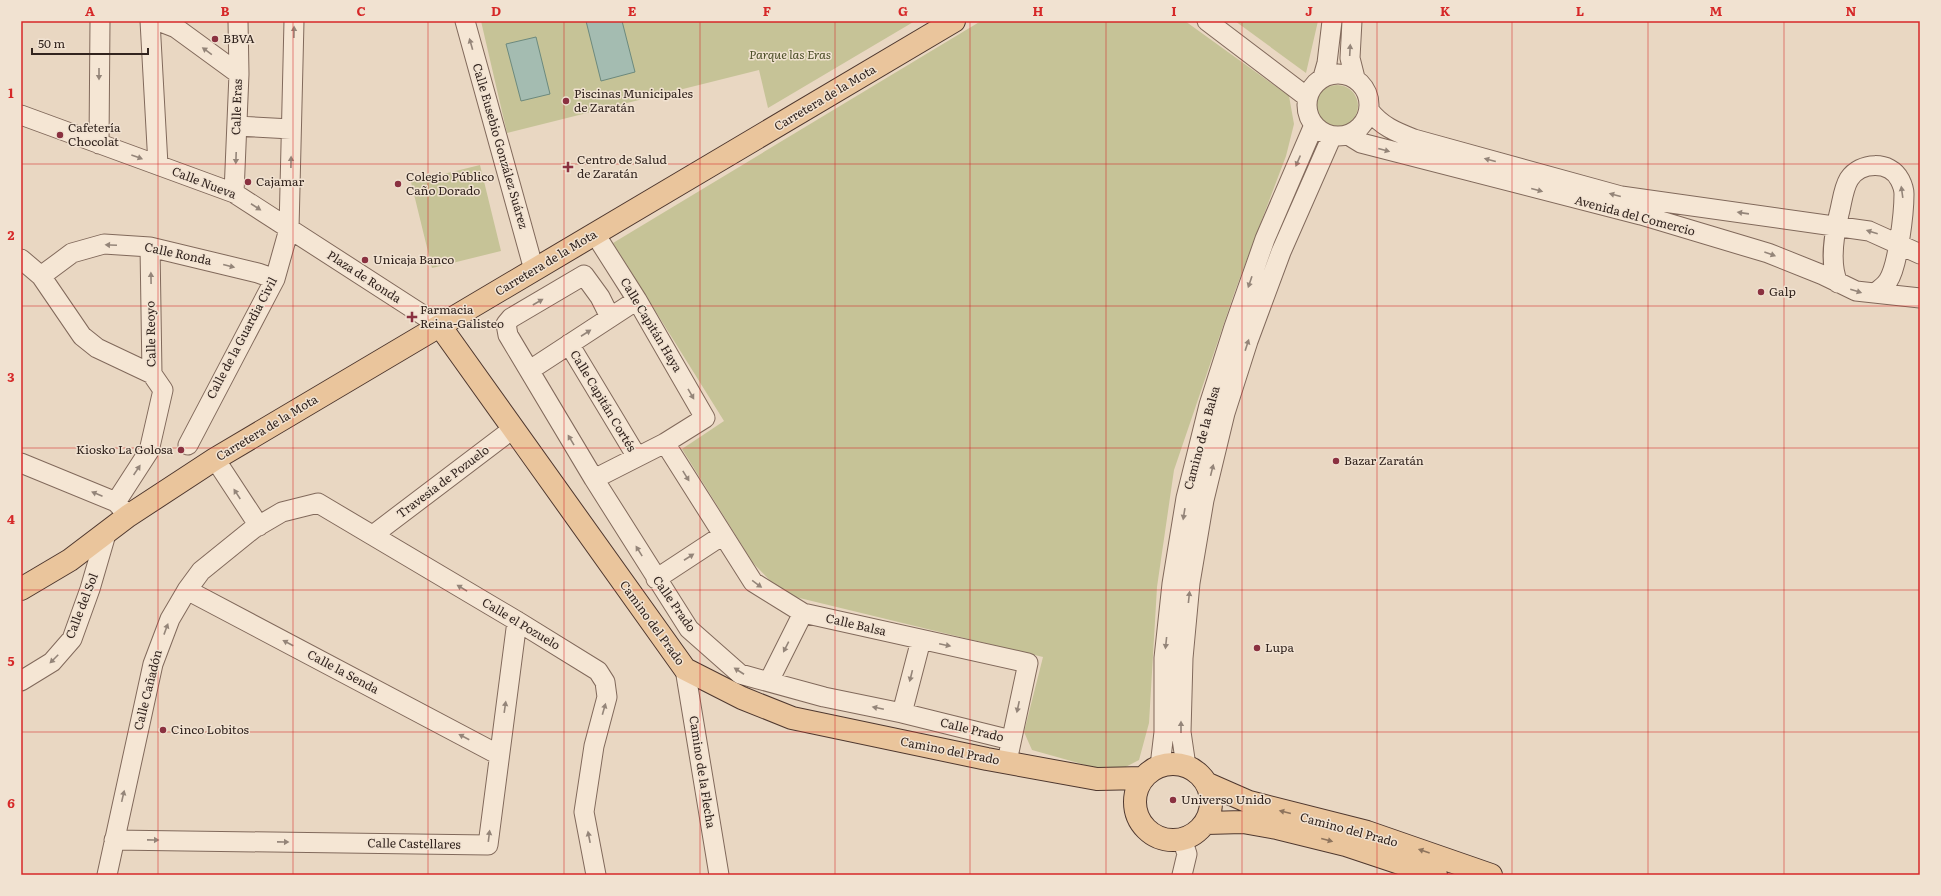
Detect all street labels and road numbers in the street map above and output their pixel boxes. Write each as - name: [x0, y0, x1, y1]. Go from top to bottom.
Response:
- street label: Carretera de la Mota: [770, 59, 879, 135]
- street label: Calle Eusebio González Suárez: [469, 61, 533, 231]
- street label: Calle Eras: [226, 78, 246, 135]
- street label: Calle Nueva: [169, 162, 240, 203]
- street label: Avenida del Comercio: [1573, 190, 1697, 240]
- street label: Carretera de la Mota: [491, 224, 600, 300]
- street label: Calle Ronda: [143, 237, 214, 269]
- street label: Plaza de Ronda: [324, 245, 406, 307]
- street label: Calle de la Guardia Civil: [201, 273, 281, 402]
- street label: Calle Capitán Haya: [616, 274, 688, 376]
- street label: Calle Reoyo: [140, 301, 160, 367]
- street label: Calle Capitán Cortés: [566, 346, 642, 455]
- street label: Camino de la Balsa: [1179, 383, 1224, 492]
- street label: Carretera de la Mota: [212, 389, 321, 465]
- street label: Travesía de Pozuelo: [392, 440, 492, 522]
- street label: Calle del Sol: [60, 570, 102, 641]
- street label: Calle Prado: [649, 572, 701, 635]
- street label: Camino del Prado: [616, 576, 690, 668]
- street label: Calle el Pozuelo: [479, 593, 564, 654]
- street label: Calle Balsa: [824, 608, 889, 640]
- street label: Calle la Senda: [304, 645, 383, 698]
- street label: Calle Cañadón: [128, 648, 166, 732]
- street label: Calle Prado: [939, 712, 1006, 746]
- street label: Camino de la Flecha: [685, 714, 721, 830]
- street label: Camino del Prado: [899, 732, 1001, 768]
- street label: Camino del Prado: [1298, 807, 1400, 851]
- street label: Calle Castellares: [367, 833, 461, 853]

